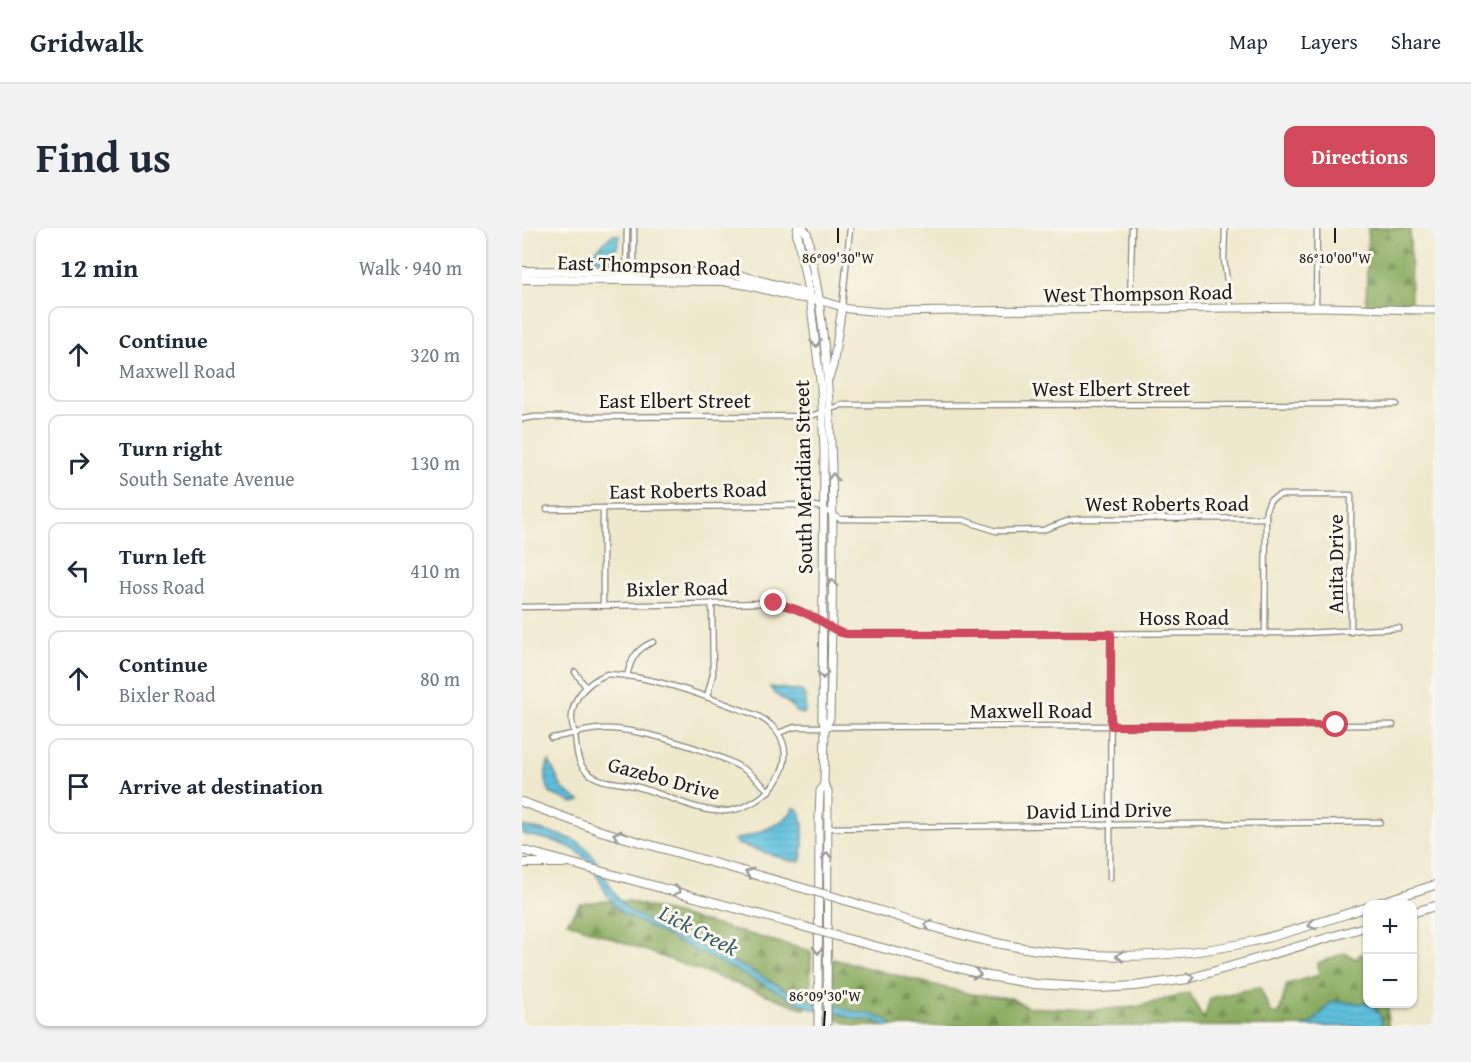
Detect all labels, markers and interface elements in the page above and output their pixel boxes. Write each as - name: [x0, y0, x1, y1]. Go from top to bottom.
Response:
- text: Gridwalk: [30, 21, 143, 62]
- text: Map: [1229, 26, 1268, 57]
- text: Layers: [1301, 26, 1358, 57]
- text: Share: [1391, 26, 1441, 57]
- text: Find us: [36, 126, 171, 187]
- button: Directions: [1284, 126, 1435, 187]
- street label: East Thompson Road: [557, 246, 742, 284]
- text: 86°09'30"W: [802, 247, 874, 268]
- text: 86°10'00"W: [1299, 247, 1371, 268]
- text: 12 min: [60, 248, 138, 287]
- text: Walk · 940 m: [359, 253, 462, 282]
- street label: West Thompson Road: [1043, 276, 1234, 310]
- text: Continue: [119, 324, 208, 356]
- icon: ahead: [62, 338, 95, 371]
- one-way arrow: [809, 339, 822, 348]
- text: 320 m: [410, 340, 460, 369]
- text: Maxwell Road: [119, 356, 236, 385]
- street label: West Elbert Street: [1032, 373, 1191, 404]
- street label: South Meridian Street: [786, 379, 820, 574]
- street label: East Elbert Street: [599, 385, 752, 416]
- text: Turn right: [119, 432, 222, 464]
- icon: right: [62, 446, 95, 479]
- text: 130 m: [410, 448, 460, 477]
- text: South Senate Avenue: [119, 464, 295, 493]
- street label: East Roberts Road: [609, 473, 768, 507]
- one-way arrow: [827, 473, 839, 482]
- street label: West Roberts Road: [1085, 488, 1250, 519]
- street label: Anita Drive: [1320, 514, 1351, 614]
- text: Turn left: [119, 540, 206, 572]
- icon: left: [62, 554, 95, 587]
- text: 410 m: [410, 556, 460, 585]
- text: Hoss Road: [119, 572, 205, 601]
- street label: Bixler Road: [626, 572, 729, 604]
- one-way arrow: [826, 578, 838, 587]
- route end: [760, 589, 786, 615]
- street label: Hoss Road: [1139, 602, 1230, 633]
- text: Continue: [119, 648, 208, 680]
- icon: ahead: [62, 662, 95, 695]
- text: 80 m: [420, 664, 460, 693]
- one-way arrow: [817, 671, 829, 680]
- text: Bixler Road: [119, 680, 216, 709]
- street label: Maxwell Road: [970, 695, 1093, 726]
- route start: [1322, 711, 1348, 737]
- street label: Gazebo Drive: [605, 748, 724, 808]
- icon: arrive: [62, 770, 95, 803]
- text: Arrive at destination: [119, 770, 323, 802]
- street label: David Lind Drive: [1026, 793, 1172, 827]
- one-way arrow: [612, 830, 623, 842]
- one-way arrow: [821, 851, 833, 860]
- one-way arrow: [745, 868, 755, 880]
- one-way arrow: [671, 884, 682, 896]
- water label: Lick Creek: [653, 896, 745, 964]
- map controls: [1363, 900, 1417, 1008]
- button: +: [1363, 900, 1417, 954]
- one-way arrow: [1307, 917, 1318, 930]
- one-way arrow: [923, 919, 933, 932]
- one-way arrow: [812, 945, 824, 954]
- one-way arrow: [1116, 950, 1125, 962]
- button: −: [1363, 954, 1417, 1008]
- one-way arrow: [972, 966, 982, 979]
- one-way arrow: [1186, 972, 1196, 985]
- text: 86°09'30"W: [789, 985, 861, 1006]

